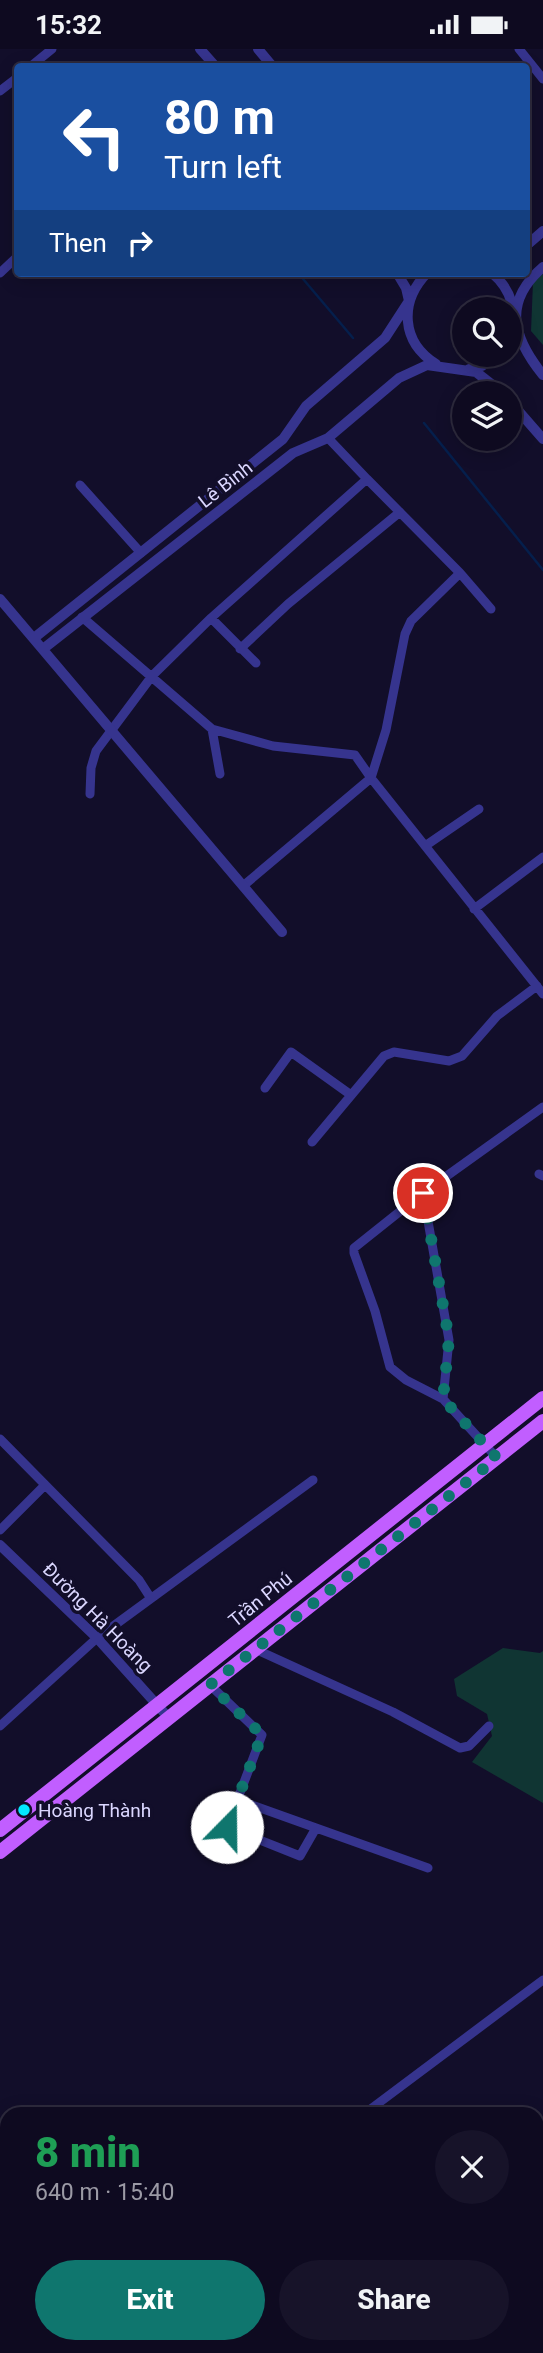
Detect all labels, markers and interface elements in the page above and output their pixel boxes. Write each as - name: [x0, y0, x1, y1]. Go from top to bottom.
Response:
- text: 15:32: [35, 10, 102, 40]
- text: 80 m: [164, 89, 275, 146]
- icon: left: [49, 91, 140, 182]
- text: Turn left: [164, 148, 282, 186]
- icon: right: [121, 224, 159, 262]
- text: Then: [49, 228, 107, 258]
- map controls: [452, 297, 522, 451]
- button: search: [452, 297, 522, 367]
- button: layers: [452, 381, 522, 451]
- street label: Lê Bình: [194, 456, 257, 513]
- pin: [393, 1163, 453, 1223]
- icon: arrive: [404, 1174, 442, 1212]
- street label: Đường Hà Hoàng: [38, 1558, 157, 1677]
- street label: Trần Phú: [224, 1567, 297, 1632]
- position arrow: [190, 1790, 264, 1864]
- place label: Hoàng Thành: [38, 1799, 151, 1822]
- marker: Hoàng Thành: [16, 1802, 32, 1818]
- text: 8 min: [35, 2128, 141, 2177]
- button: close: [435, 2130, 509, 2204]
- text: 640 m · 15:40: [35, 2179, 174, 2206]
- button: Exit: [35, 2260, 265, 2340]
- button: Share: [279, 2260, 509, 2340]

